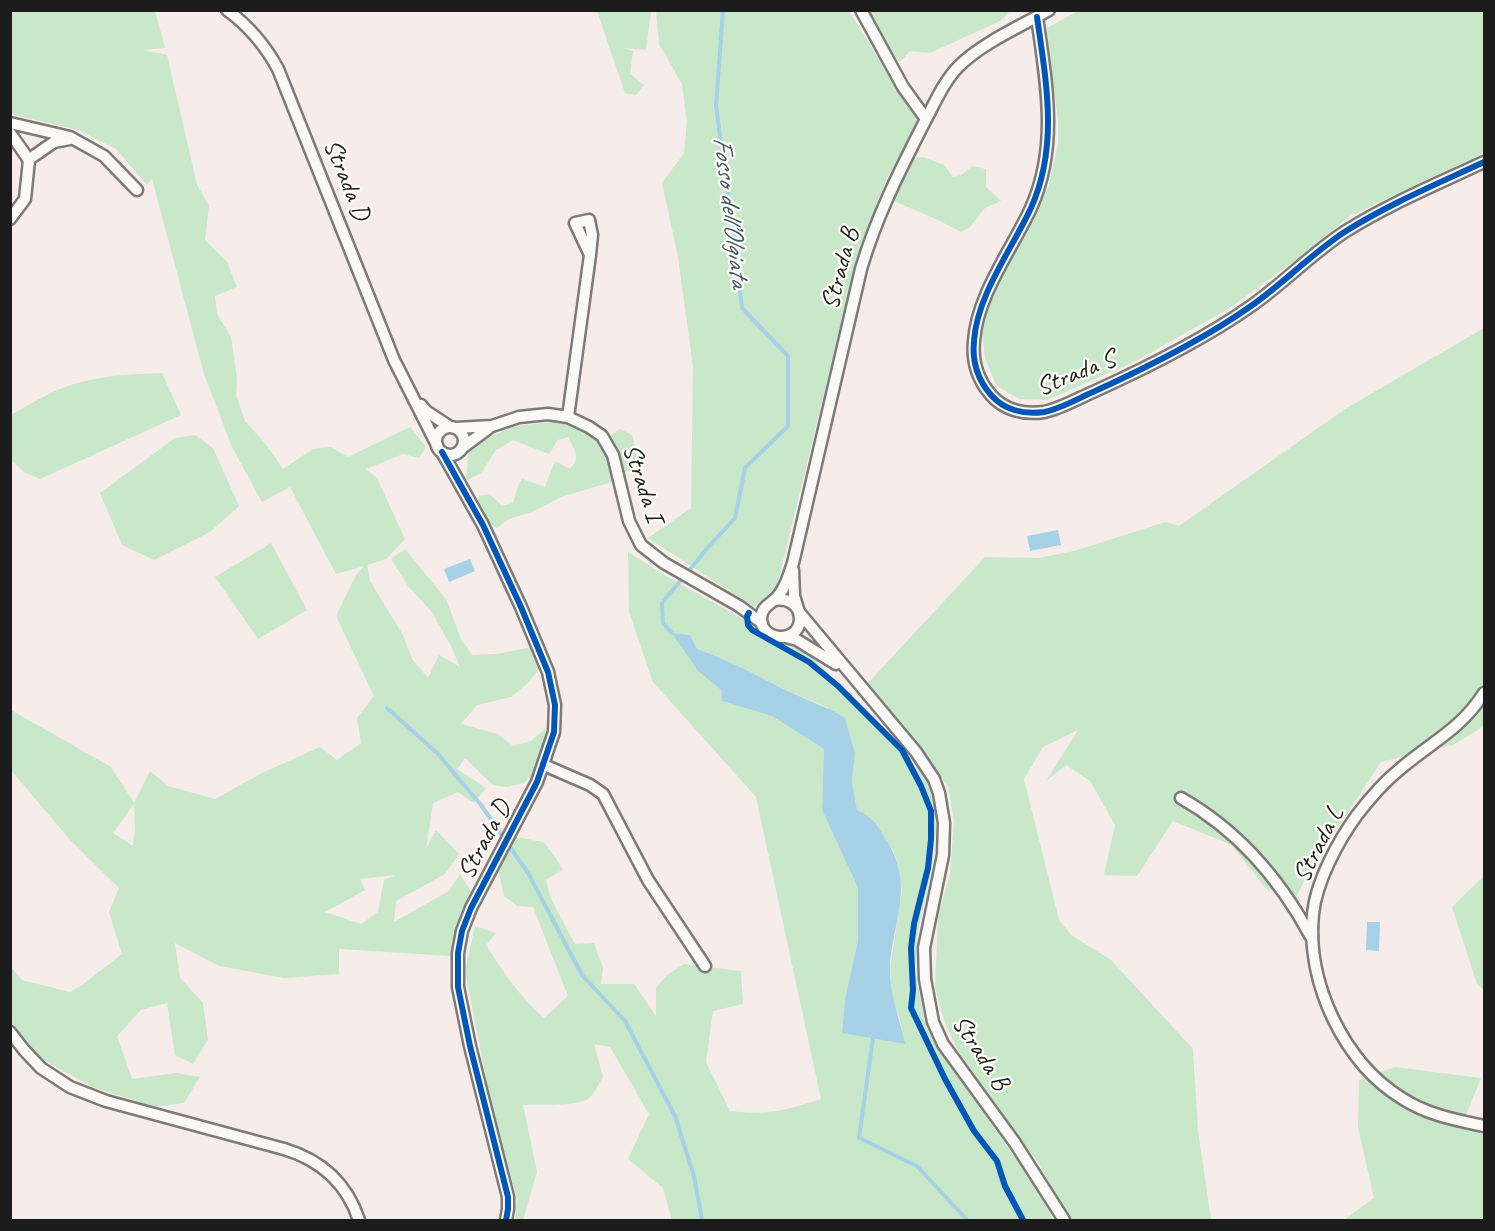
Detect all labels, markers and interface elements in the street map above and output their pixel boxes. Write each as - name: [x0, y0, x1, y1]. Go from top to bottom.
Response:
- street label: Strada D: [316, 135, 376, 225]
- water label: Fosso dell’Olgiata: [705, 135, 755, 289]
- street label: Strada B: [815, 225, 867, 313]
- street label: Strada S: [1032, 344, 1120, 404]
- street label: Strada I: [615, 440, 669, 526]
- street label: Strada D: [451, 795, 519, 885]
- street label: Strada L: [1287, 802, 1351, 888]
- street label: Strada B: [944, 1010, 1016, 1096]

